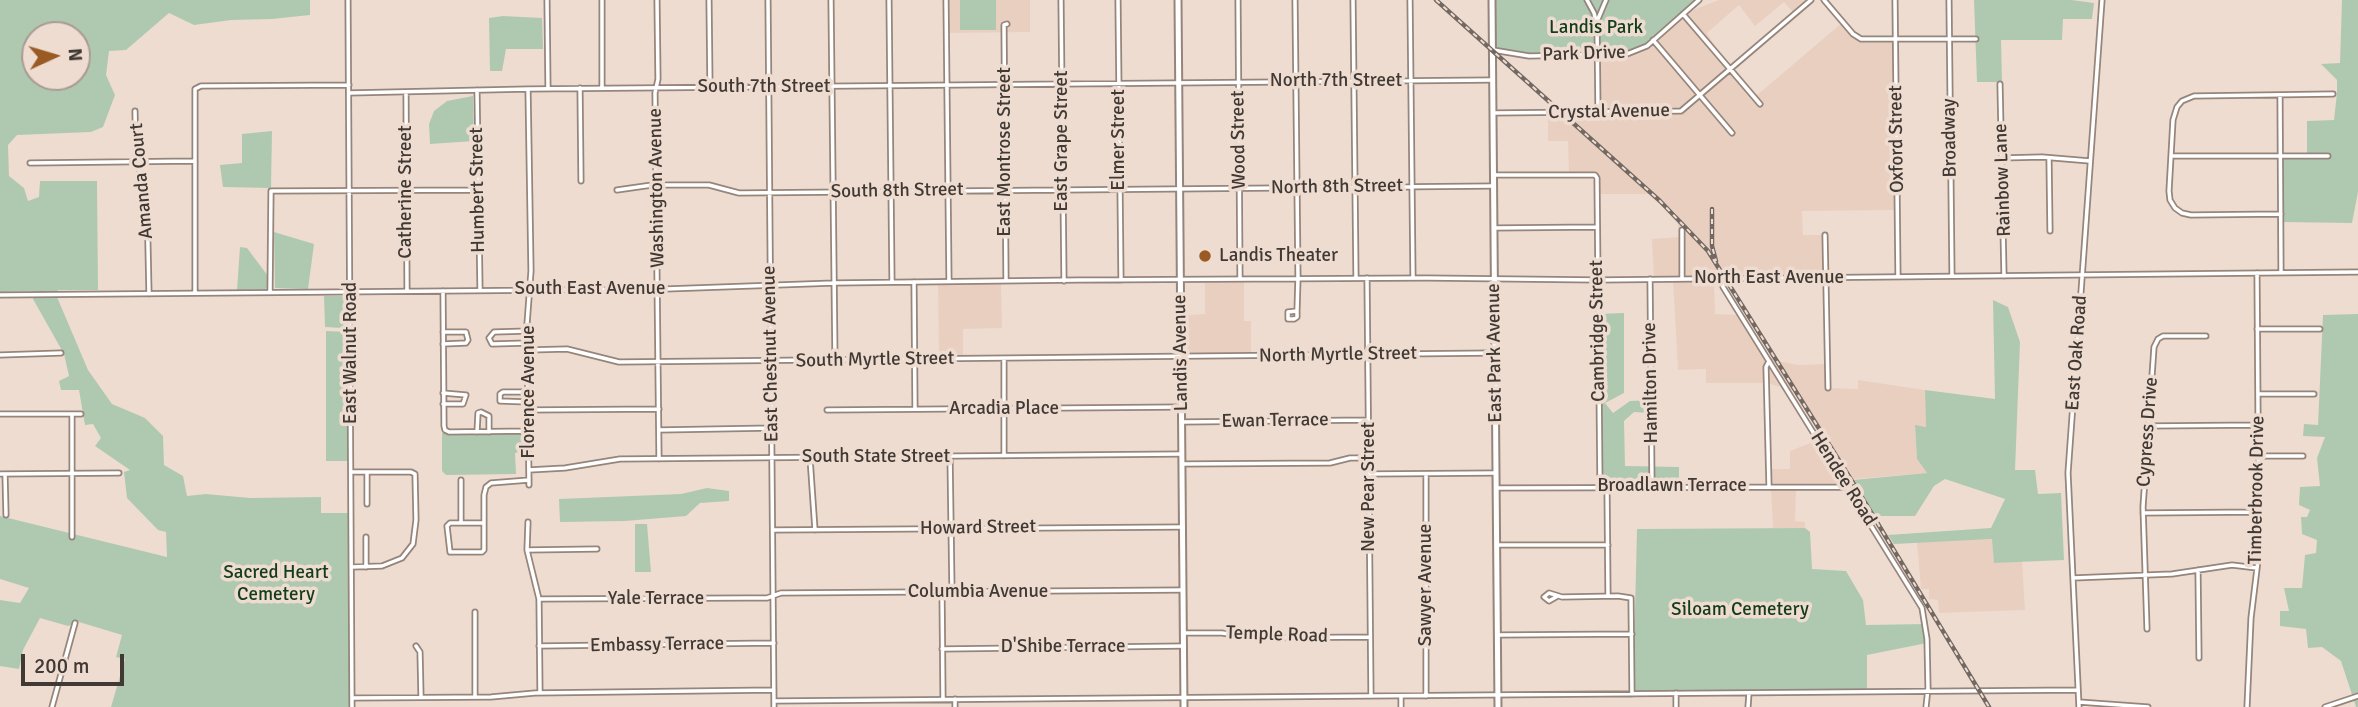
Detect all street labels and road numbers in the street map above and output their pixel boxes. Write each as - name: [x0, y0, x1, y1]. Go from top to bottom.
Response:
- street label: Park Drive: [1542, 41, 1626, 67]
- street label: East Montrose Street: [994, 67, 1016, 237]
- street label: East Grape Street: [1051, 70, 1073, 212]
- street label: North 7th Street: [1270, 70, 1402, 92]
- street label: South 7th Street: [698, 76, 830, 98]
- street label: Oxford Street: [1885, 85, 1909, 193]
- street label: Elmer Street: [1108, 89, 1130, 191]
- street label: Wood Street: [1227, 90, 1251, 190]
- street label: Broadway: [1938, 98, 1962, 178]
- street label: Crystal Avenue: [1548, 100, 1670, 124]
- street label: Washington Avenue: [644, 108, 670, 268]
- street label: Amanda Court: [126, 122, 158, 240]
- street label: Rainbow Lane: [1990, 123, 2016, 237]
- street label: Catherine Street: [395, 125, 417, 259]
- street label: Humbert Street: [466, 127, 490, 253]
- street label: North 8th Street: [1271, 174, 1403, 200]
- street label: South 8th Street: [830, 178, 964, 204]
- street label: Cambridge Street: [1585, 260, 1611, 402]
- street label: East Chestnut Avenue: [758, 265, 784, 443]
- street label: North East Avenue: [1694, 267, 1844, 289]
- street label: South East Avenue: [515, 278, 665, 300]
- street label: East Walnut Road: [340, 282, 362, 424]
- street label: East Park Avenue: [1482, 283, 1508, 423]
- street label: Landis Avenue: [1169, 294, 1193, 412]
- street label: East Oak Road: [2062, 295, 2092, 411]
- street label: Hamilton Drive: [1639, 322, 1663, 444]
- street label: Florence Avenue: [518, 325, 540, 459]
- street label: North Myrtle Street: [1259, 342, 1417, 368]
- street label: South Myrtle Street: [795, 347, 955, 373]
- street label: Cypress Drive: [2133, 376, 2163, 488]
- street label: Arcadia Place: [949, 398, 1059, 420]
- street label: Ewan Terrace: [1221, 409, 1329, 433]
- street label: Timberbrook Drive: [2244, 415, 2270, 565]
- street label: New Pear Street: [1358, 422, 1380, 552]
- street label: Hendee Road: [1805, 428, 1881, 530]
- street label: South State Street: [802, 446, 950, 468]
- street label: Broadlawn Terrace: [1597, 475, 1747, 497]
- street label: Howard Street: [920, 516, 1036, 540]
- street label: Sawyer Avenue: [1415, 524, 1437, 646]
- street label: Columbia Avenue: [908, 581, 1048, 603]
- street label: Yale Terrace: [608, 588, 704, 610]
- street label: Temple Road: [1226, 622, 1328, 648]
- street label: Embassy Terrace: [590, 632, 724, 658]
- street label: D'Shibe Terrace: [1000, 636, 1126, 658]

